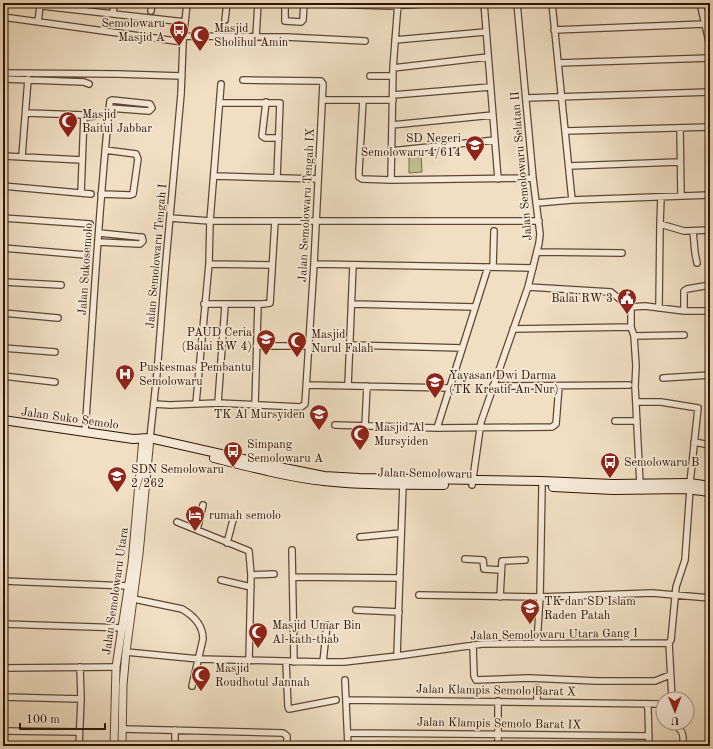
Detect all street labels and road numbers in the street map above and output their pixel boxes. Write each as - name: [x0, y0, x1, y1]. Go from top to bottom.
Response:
- street label: Jalan Semolowaru Selatan II: [509, 90, 535, 241]
- street label: Jalan Semolowaru Tengah IX: [297, 128, 317, 282]
- street label: Jalan Semolowaru Tengah I: [145, 183, 169, 329]
- street label: Jalan Sukosemolo: [77, 222, 95, 316]
- street label: Jalan Suko Semolo: [20, 406, 119, 432]
- street label: Jalan Semolowaru: [377, 467, 473, 481]
- street label: Jalan Semolowaru Utara: [101, 526, 131, 656]
- street label: Jalan Semolowaru Utara Gang I: [470, 628, 638, 642]
- street label: Jalan Klampis Semolo Barat X: [416, 684, 576, 698]
- street label: Jalan Klampis Semolo Barat IX: [417, 717, 581, 731]

